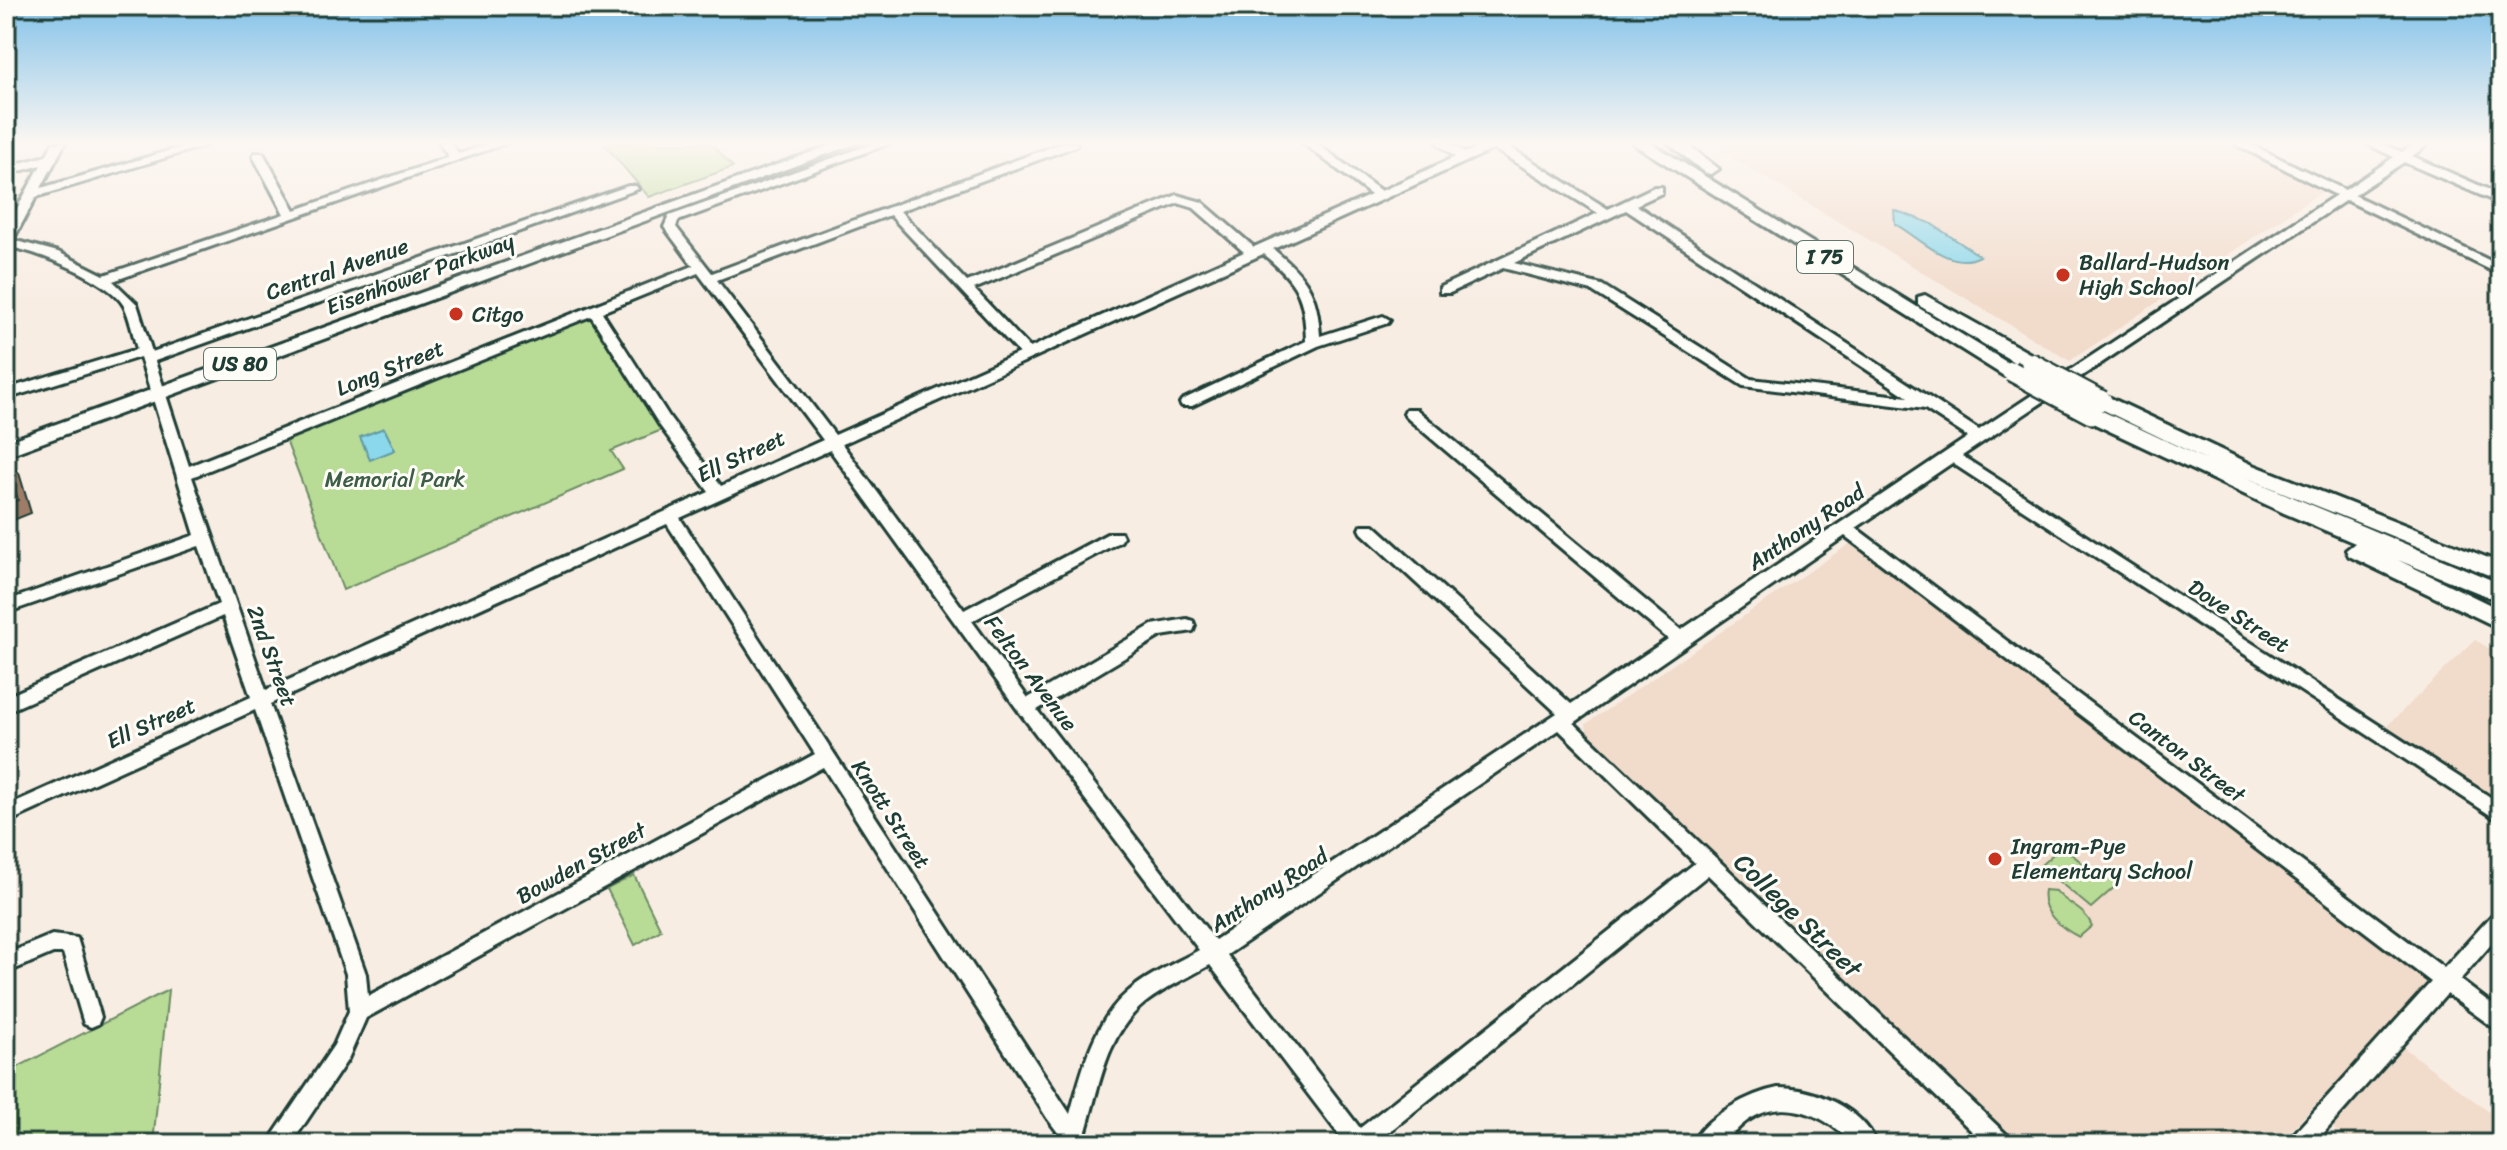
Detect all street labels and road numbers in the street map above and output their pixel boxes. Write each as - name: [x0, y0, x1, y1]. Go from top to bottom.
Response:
- street label: Eisenhower Parkway: [320, 222, 520, 326]
- street label: Central Avenue: [260, 226, 414, 312]
- road number: I 75: [1797, 241, 1853, 273]
- street label: Long Street: [330, 328, 450, 407]
- road number: US 80: [204, 348, 276, 380]
- street label: Ell Street: [690, 418, 792, 494]
- street label: Anthony Road: [1738, 472, 1874, 581]
- street label: Dove Street: [2180, 568, 2298, 664]
- street label: 2nd Street: [236, 600, 309, 713]
- street label: Felton Avenue: [974, 606, 1088, 740]
- street label: Ell Street: [100, 686, 202, 760]
- street label: Canton Street: [2120, 699, 2255, 814]
- street label: Knott Street: [841, 751, 941, 877]
- street label: Bowden Street: [509, 810, 654, 915]
- street label: Anthony Road: [1201, 836, 1337, 944]
- street label: College Street: [1722, 841, 1875, 990]

